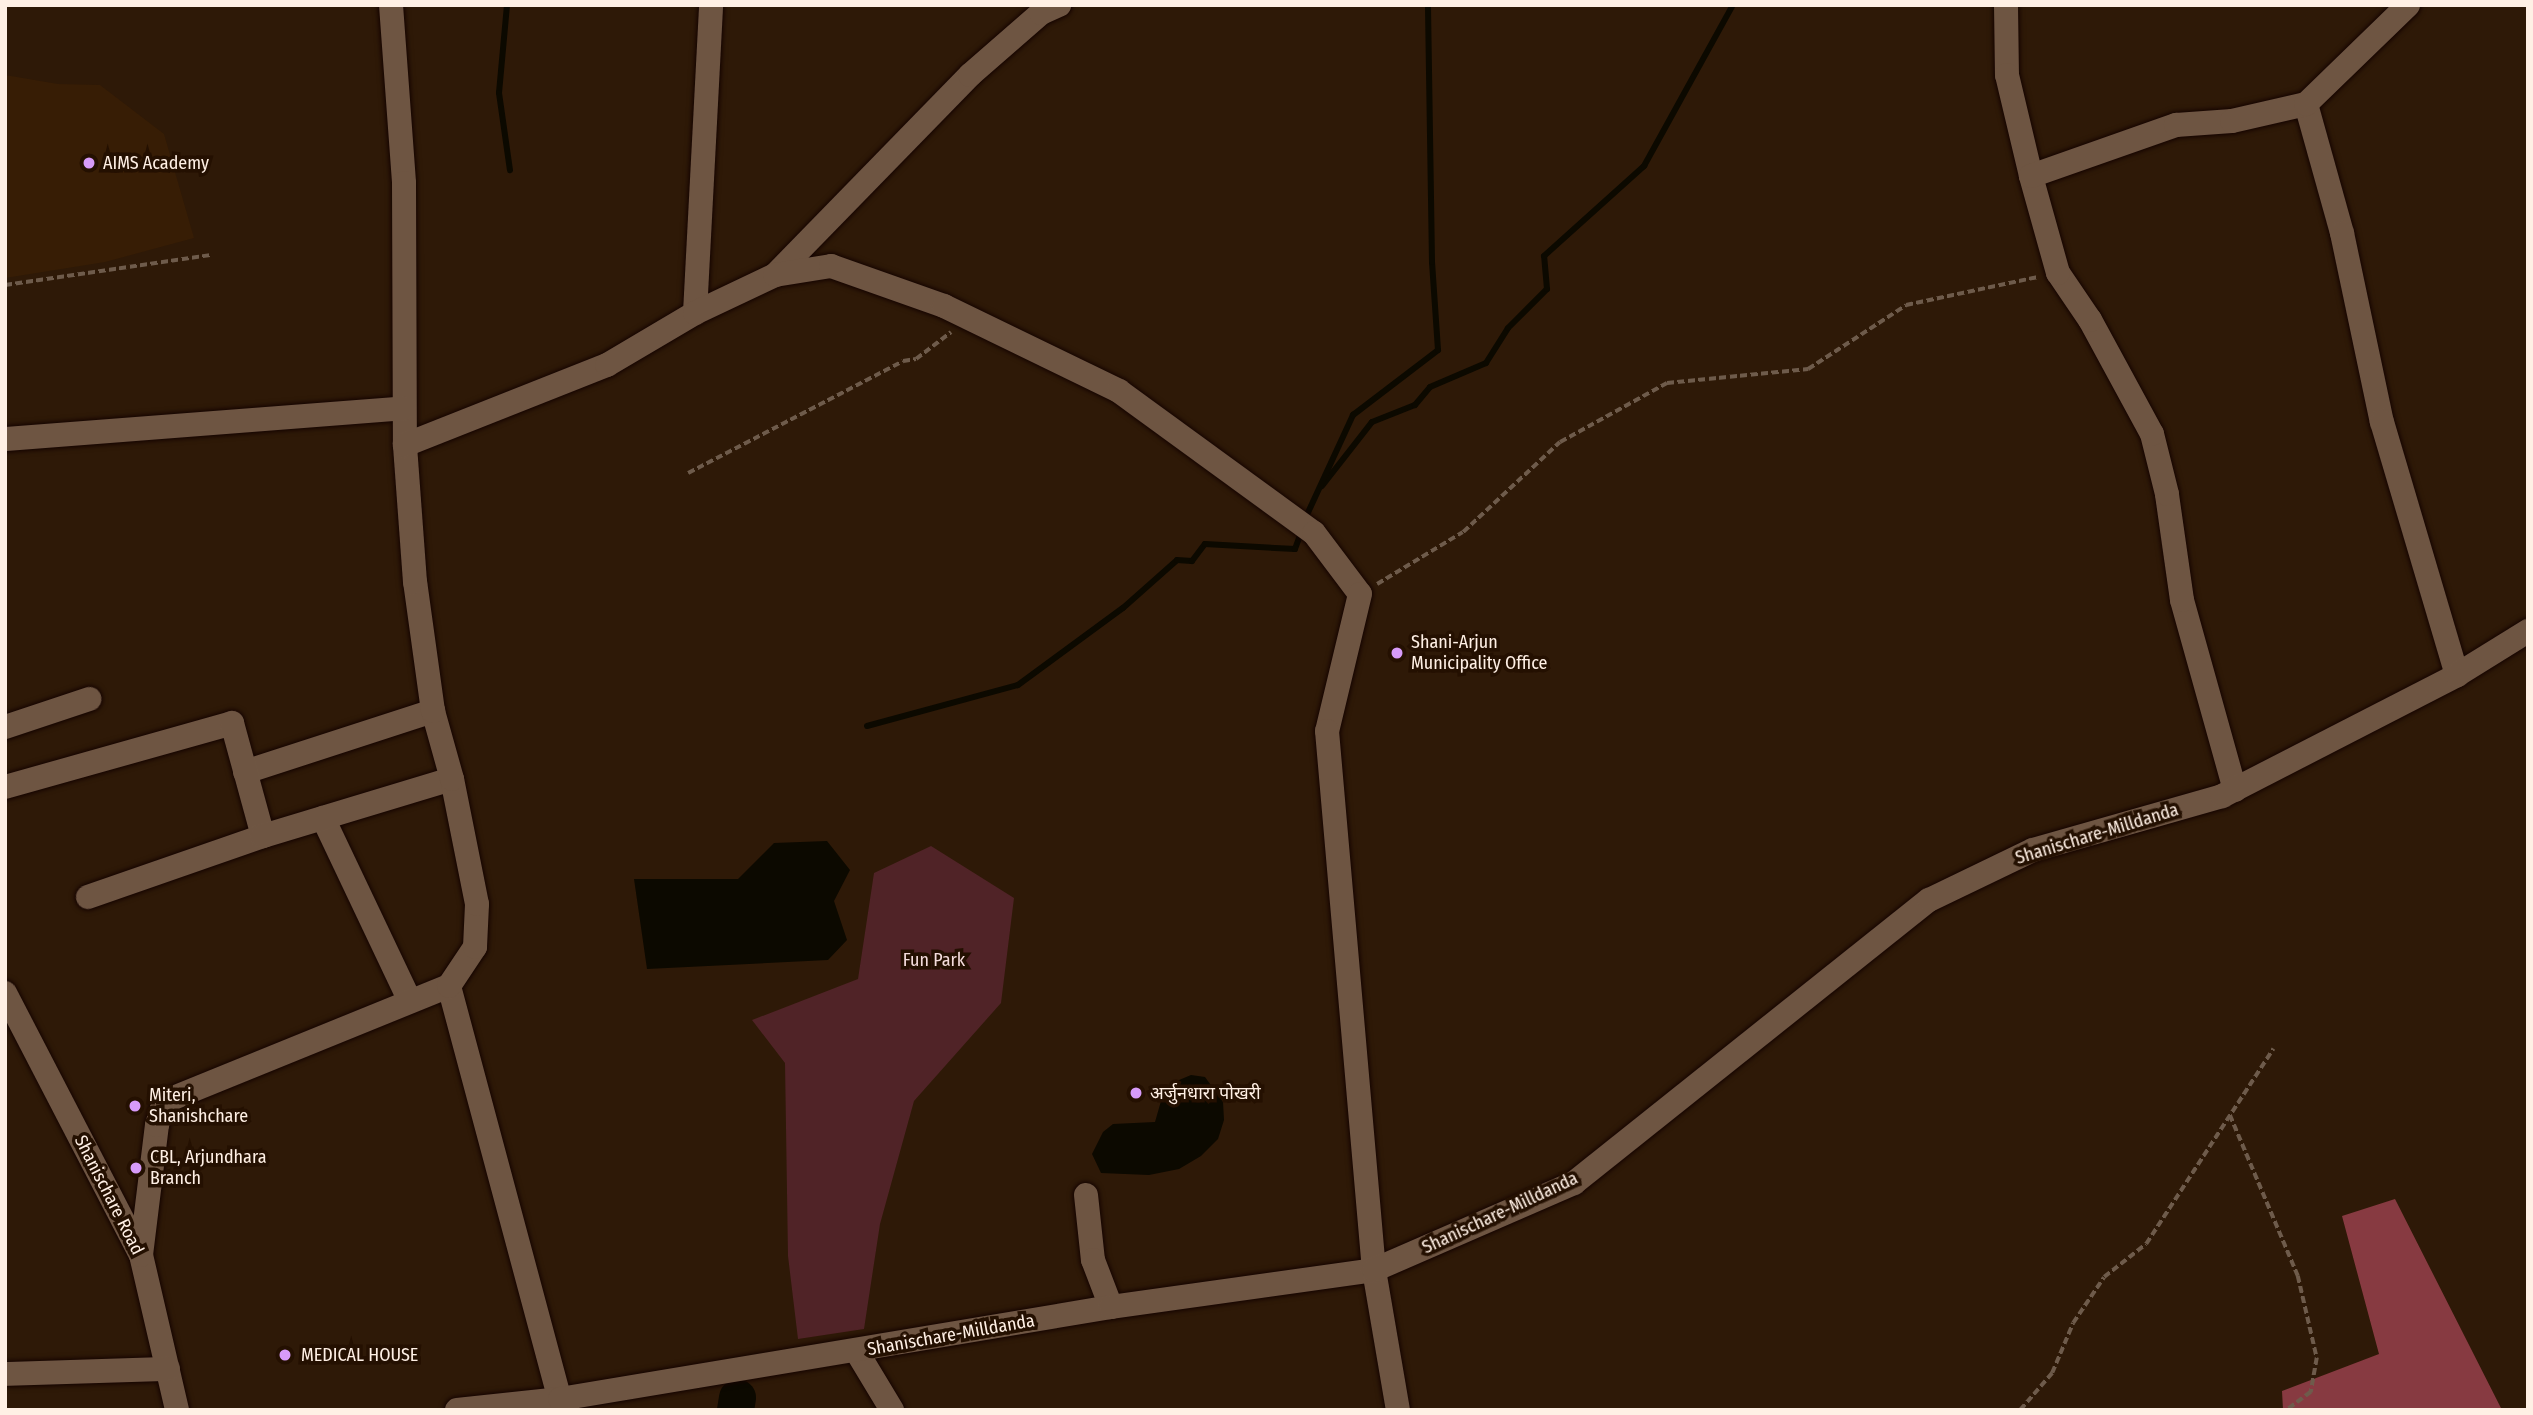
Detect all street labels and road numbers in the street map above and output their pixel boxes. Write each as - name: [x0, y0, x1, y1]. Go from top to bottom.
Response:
- street label: Shanischare-Milldanda: [2013, 799, 2181, 869]
- street label: Shanischare Road: [70, 1132, 148, 1258]
- street label: Shanischare-Milldanda: [1419, 1167, 1581, 1259]
- street label: Shanischare-Milldanda: [866, 1310, 1036, 1360]

